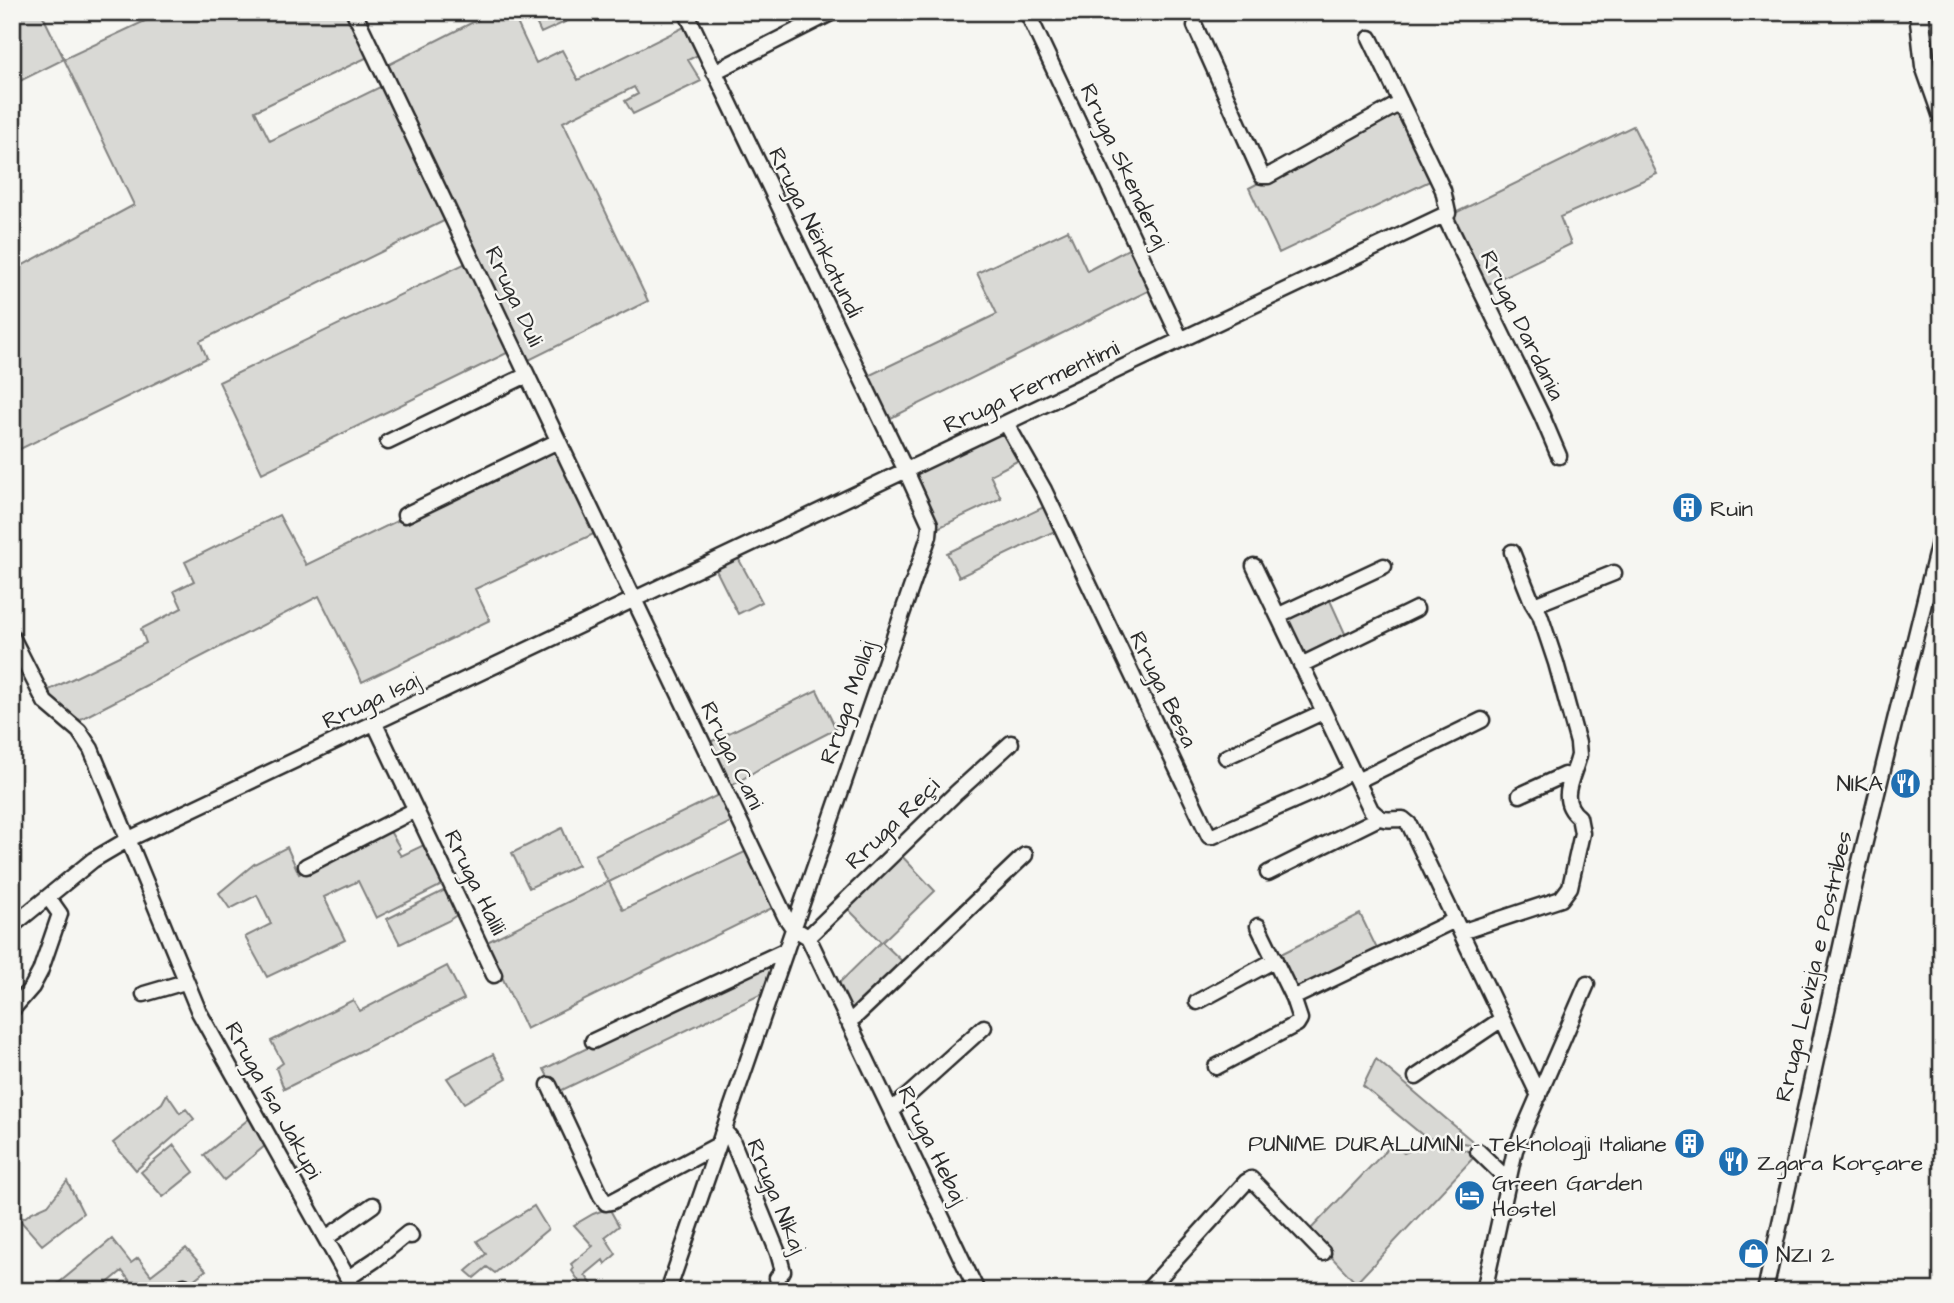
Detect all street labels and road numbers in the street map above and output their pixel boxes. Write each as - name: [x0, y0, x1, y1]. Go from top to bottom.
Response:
- street label: Rruga Skenderaj: [1071, 78, 1176, 255]
- street label: Rruga Nënkatundi: [759, 142, 870, 324]
- street label: Rruga Duli: [476, 241, 551, 353]
- street label: Rruga Dardania: [1471, 245, 1572, 406]
- street label: Rruga Fermentimi: [938, 332, 1125, 443]
- street label: Rruga Besa: [1120, 626, 1205, 754]
- street label: Rruga Mollaj: [812, 636, 885, 769]
- street label: Rruga Isaj: [317, 664, 426, 738]
- street label: Rruga Cani: [691, 696, 772, 816]
- street label: Rruga Reçi: [838, 770, 948, 878]
- street label: Rruga Halili: [435, 824, 515, 941]
- street label: Rruga Levizja e Postribes: [1767, 828, 1862, 1105]
- street label: Rruga Isa Jakupi: [216, 1016, 330, 1186]
- street label: Rruga Hebaj: [889, 1081, 975, 1211]
- street label: Rruga Nikaj: [738, 1134, 814, 1259]

